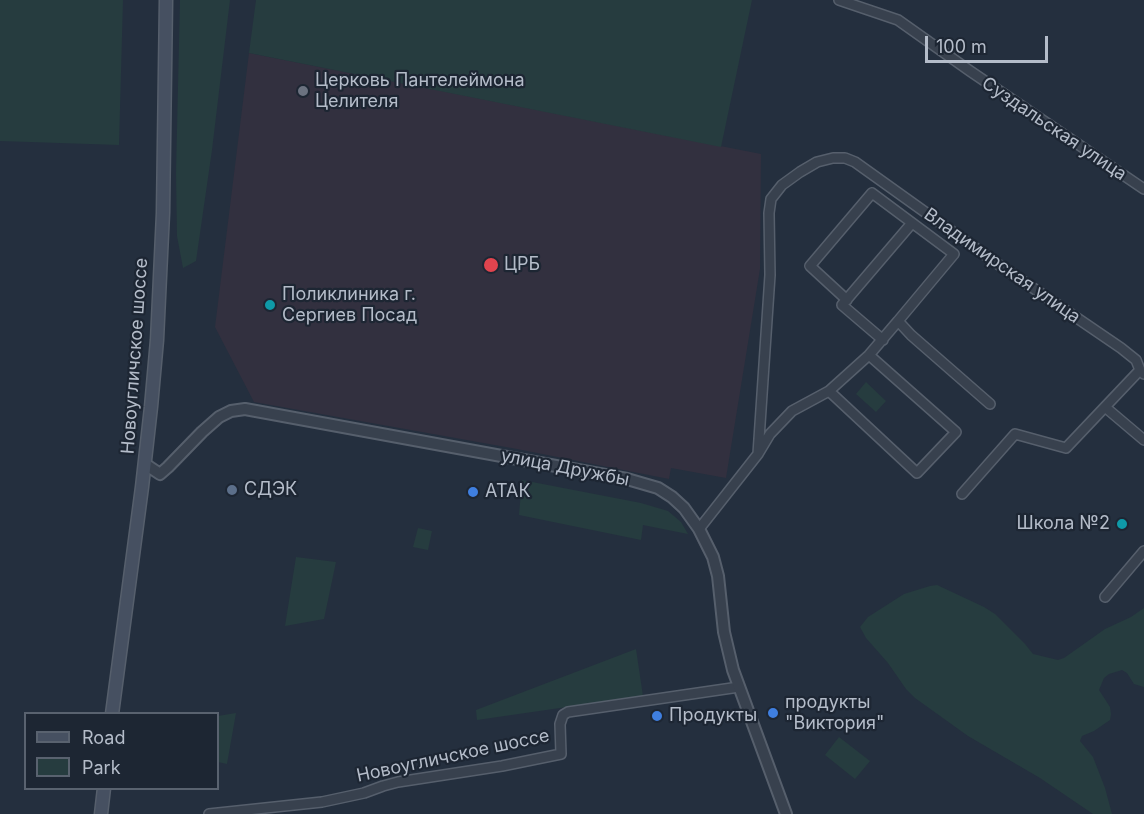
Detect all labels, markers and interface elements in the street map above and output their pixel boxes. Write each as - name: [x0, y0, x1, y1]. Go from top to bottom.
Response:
- scale bar: [928, 24, 1051, 62]
- text: 100 m: [936, 36, 987, 57]
- place label: Церковь Пантелеймона Целителя: [315, 70, 525, 112]
- street label: Суздальская улица: [978, 73, 1130, 185]
- marker: Церковь Пантелеймона Целителя: [296, 84, 310, 98]
- street label: Владимирская улица: [920, 204, 1084, 328]
- place label: ЦРБ: [504, 254, 540, 276]
- marker: ЦРБ: [482, 256, 500, 274]
- street label: Новоугличское шоссе: [117, 257, 153, 455]
- place label: Поликлиника г. Сергиев Посад: [282, 284, 417, 326]
- marker: Поликлиника г. Сергиев Посад: [263, 298, 277, 312]
- street label: улица Дружбы: [499, 445, 631, 491]
- place label: СДЭК: [244, 479, 297, 501]
- place label: АТАК: [485, 481, 530, 503]
- marker: СДЭК: [225, 483, 239, 497]
- marker: АТАК: [466, 485, 480, 499]
- place label: Школа №2: [1016, 513, 1110, 535]
- marker: Школа №2: [1115, 517, 1129, 531]
- place label: продукты "Виктория": [785, 692, 884, 734]
- place label: Продукты: [669, 705, 757, 727]
- marker: продукты "Виктория": [766, 706, 780, 720]
- marker: Продукты: [650, 709, 664, 723]
- legend: [24, 712, 219, 790]
- street label: Новоугличское шоссе: [355, 725, 551, 787]
- text: Road: [82, 727, 125, 748]
- text: Park: [82, 757, 121, 778]

